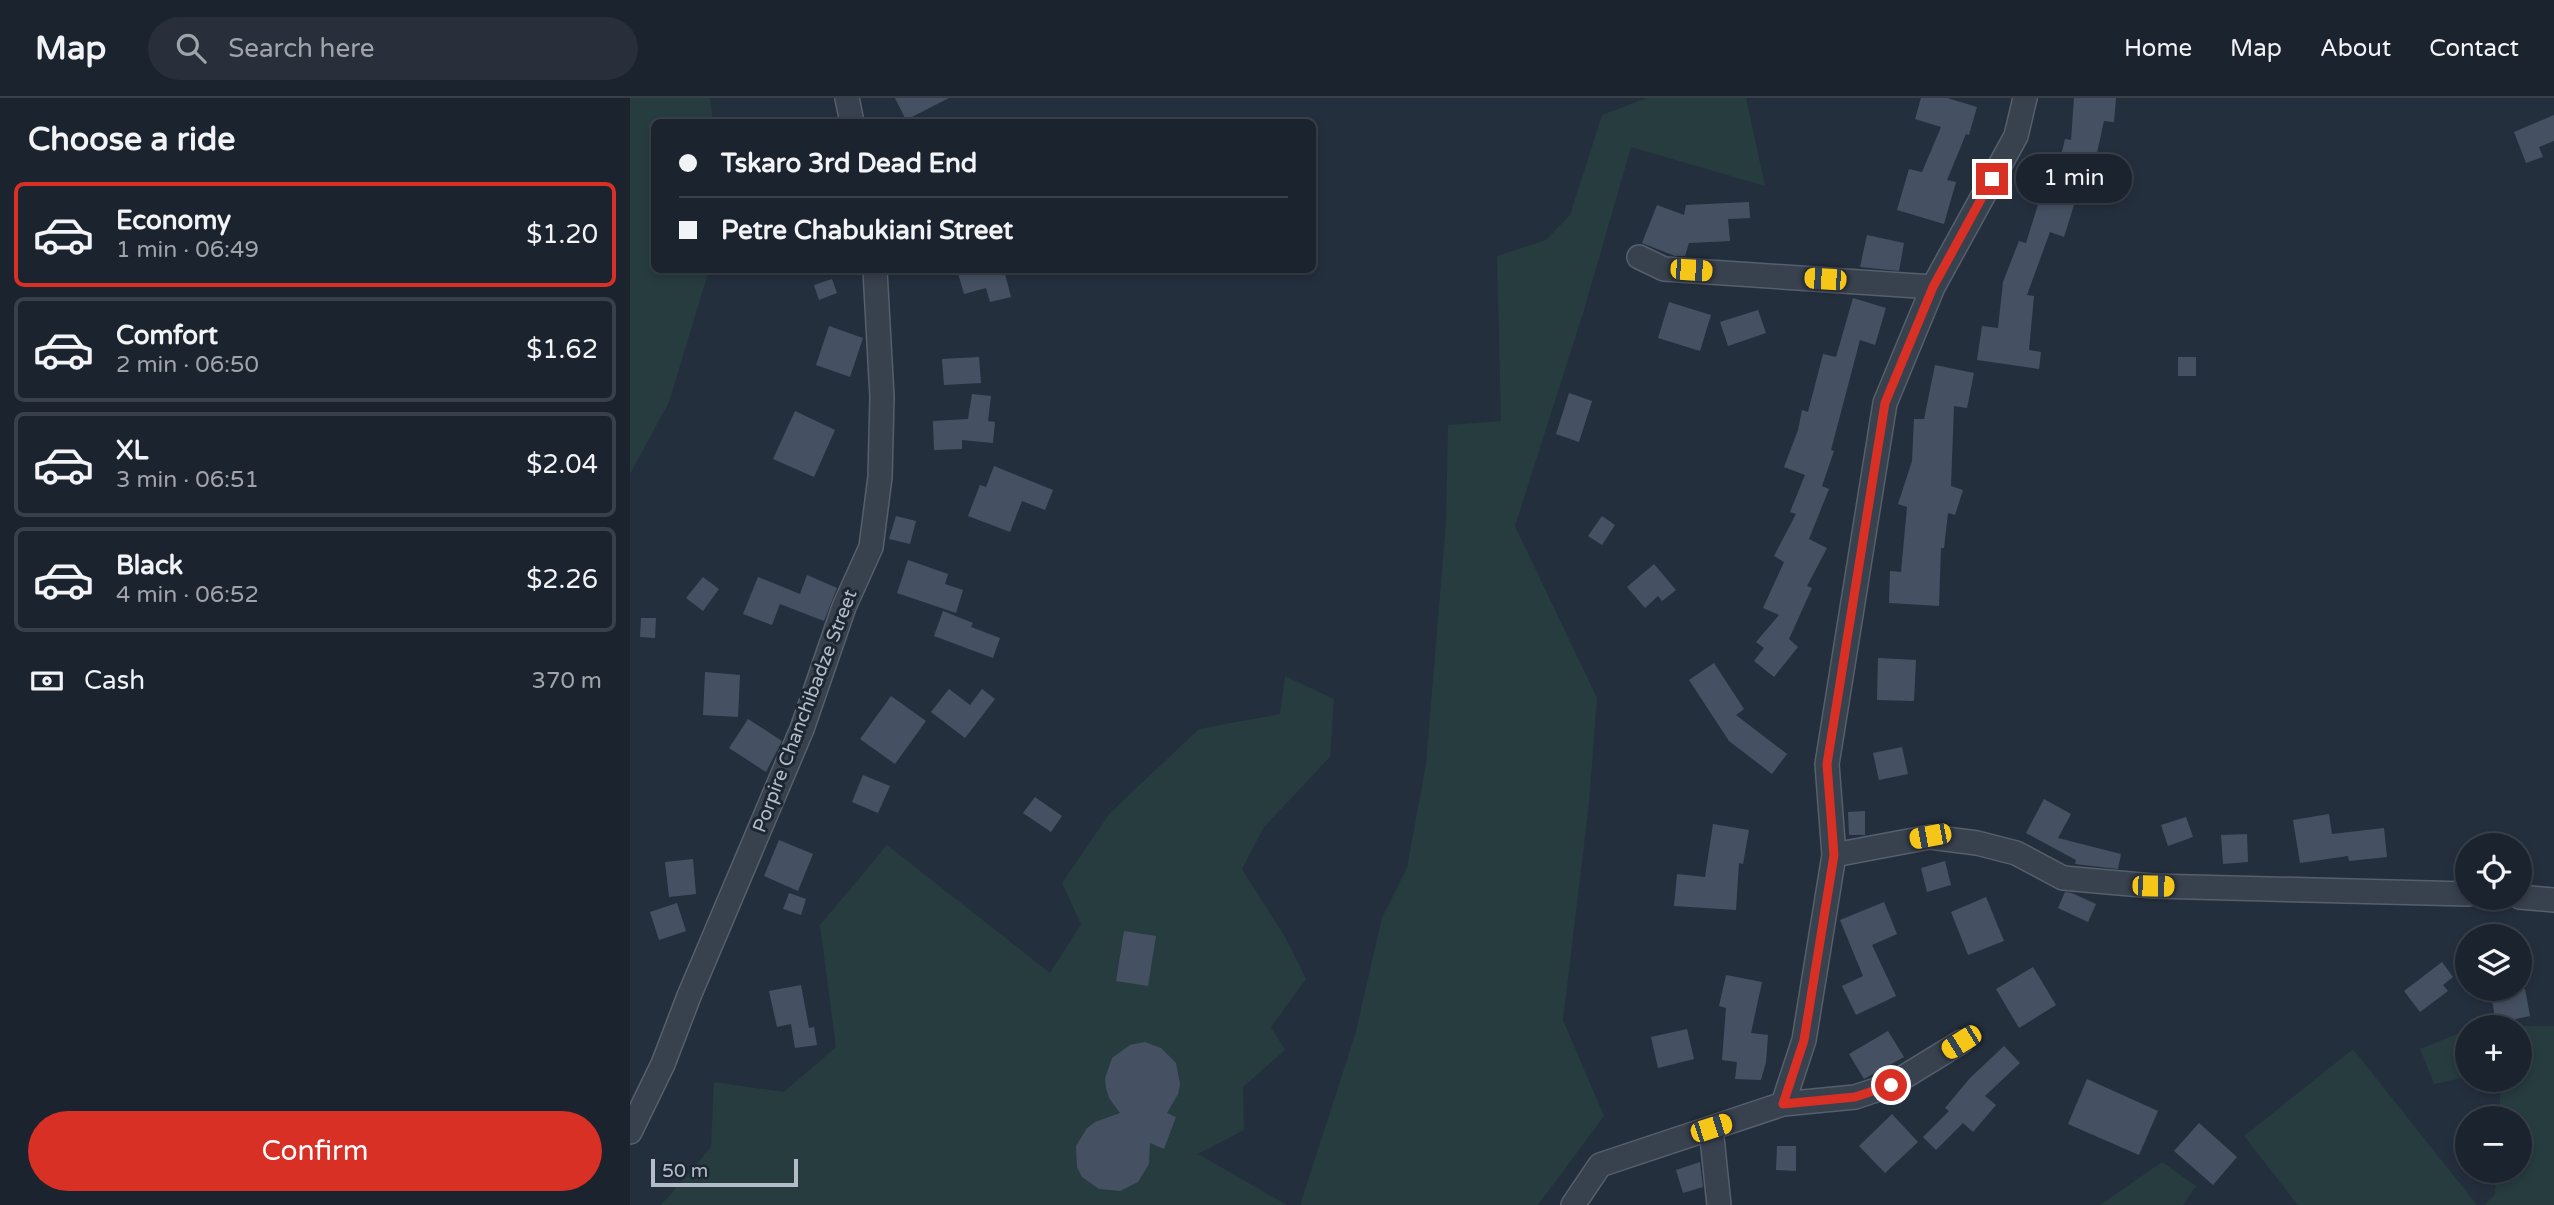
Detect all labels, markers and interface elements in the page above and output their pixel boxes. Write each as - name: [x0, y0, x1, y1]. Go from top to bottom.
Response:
- search box: [148, 17, 638, 80]
- text: Map: [35, 29, 106, 68]
- icon: search: [172, 29, 210, 67]
- text: Search here: [228, 33, 374, 64]
- text: Home: [2124, 34, 2192, 63]
- text: Map: [2230, 34, 2282, 63]
- text: About: [2320, 34, 2391, 63]
- text: Contact: [2429, 34, 2519, 63]
- text: Choose a ride: [28, 121, 235, 159]
- text: Tskaro 3rd Dead End: [721, 148, 977, 179]
- callout: 1 min: [2016, 154, 2132, 204]
- route end: [1976, 163, 2008, 195]
- text: 1 min: [2043, 164, 2105, 192]
- icon: car: [32, 203, 95, 266]
- text: Economy: [116, 205, 231, 236]
- text: Petre Chabukiani Street: [721, 215, 1013, 246]
- text: $1.20: [526, 219, 598, 250]
- text: 1 min · 06:49: [116, 236, 259, 264]
- car: [1670, 258, 1713, 282]
- car: [1804, 267, 1847, 291]
- icon: car: [32, 318, 95, 381]
- text: Comfort: [116, 320, 218, 351]
- text: $1.62: [526, 334, 598, 365]
- text: 2 min · 06:50: [116, 351, 259, 379]
- icon: car: [32, 433, 95, 496]
- text: XL: [116, 435, 148, 466]
- text: $2.04: [526, 449, 598, 480]
- text: 3 min · 06:51: [116, 466, 259, 494]
- icon: car: [32, 548, 95, 611]
- text: Black: [116, 550, 183, 581]
- text: $2.26: [526, 564, 598, 595]
- text: 4 min · 06:52: [116, 581, 259, 609]
- street label: Porpire Chanchibadze Street: [748, 586, 862, 836]
- icon: cash: [28, 662, 66, 700]
- text: Cash: [84, 665, 145, 696]
- text: 370 m: [532, 667, 602, 695]
- car: [1908, 822, 1953, 850]
- map controls: [2455, 833, 2532, 1183]
- button: locate: [2455, 833, 2532, 910]
- car: [2132, 875, 2175, 897]
- button: layers: [2455, 924, 2532, 1001]
- button: +: [2455, 1015, 2532, 1092]
- car: [1938, 1022, 1985, 1062]
- route start: [1875, 1069, 1907, 1101]
- button: −: [2455, 1106, 2532, 1183]
- button: Confirm: [28, 1111, 602, 1191]
- car: [1688, 1112, 1735, 1144]
- scale bar: [651, 1156, 798, 1188]
- text: 50 m: [662, 1160, 708, 1182]

